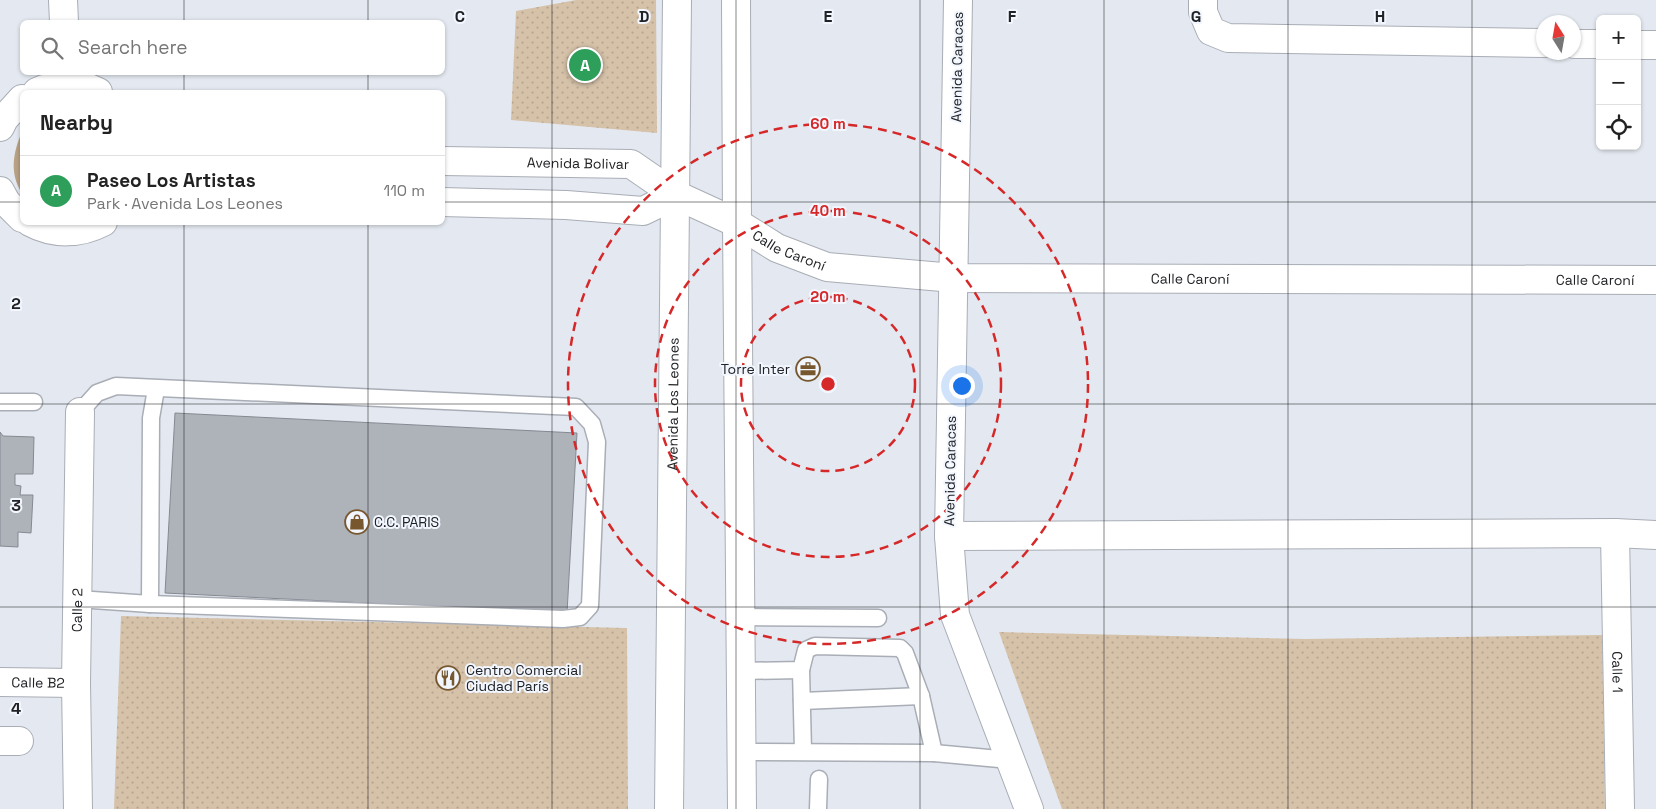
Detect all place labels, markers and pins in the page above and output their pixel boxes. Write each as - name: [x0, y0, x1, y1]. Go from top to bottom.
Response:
- pin: A: [569, 46, 601, 84]
- office icon: Torre Inter: [795, 356, 821, 382]
- place label: Torre Inter: [721, 360, 790, 378]
- centre of rings: [819, 375, 837, 393]
- shop icon: C.C. PARIS: [344, 509, 370, 535]
- place label: C.C. PARIS: [374, 513, 439, 531]
- place label: Centro Comercial Ciudad París: [466, 661, 582, 695]
- restaurant icon: Centro Comercial Ciudad París: [435, 665, 461, 691]

